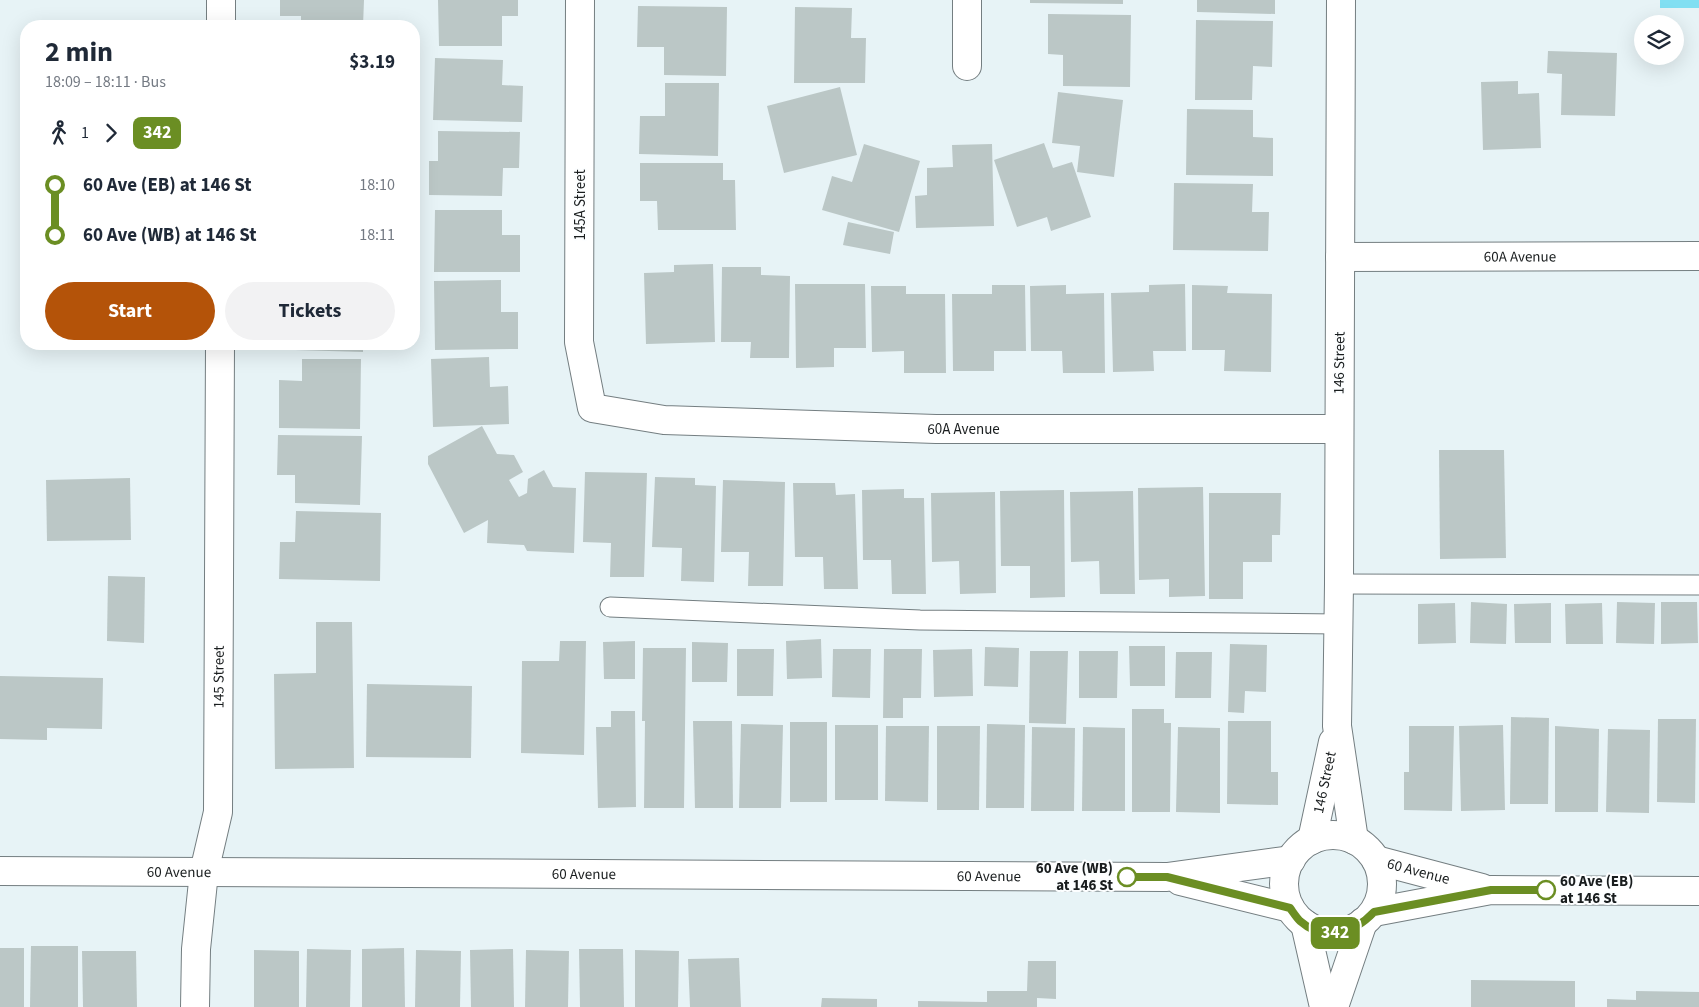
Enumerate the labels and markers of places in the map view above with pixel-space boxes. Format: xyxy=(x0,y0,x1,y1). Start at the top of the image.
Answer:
place label: 60 Ave (WB) at 146 St xyxy=(1036,858,1113,896)
marker: 60 Ave (WB) at 146 St xyxy=(1117,867,1137,887)
place label: 60 Ave (EB) at 146 St xyxy=(1560,871,1633,909)
marker: 60 Ave (EB) at 146 St xyxy=(1536,880,1556,900)

